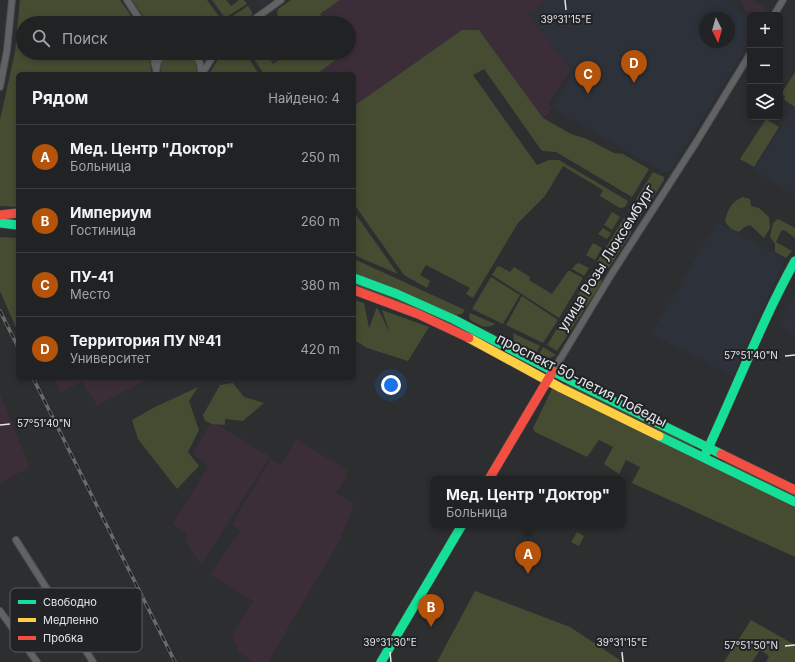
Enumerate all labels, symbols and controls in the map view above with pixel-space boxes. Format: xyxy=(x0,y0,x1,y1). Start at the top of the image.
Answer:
north arrow xyxy=(699,12,735,48)
map controls xyxy=(747,12,783,120)
button: + xyxy=(747,12,783,48)
text: 39°31'15"E xyxy=(541,13,592,25)
search box xyxy=(16,16,356,60)
icon: search xyxy=(30,27,52,49)
text: Поиск xyxy=(62,29,108,48)
button: − xyxy=(747,48,783,84)
pin: D xyxy=(621,50,647,83)
pin: C xyxy=(575,61,601,94)
button: layers xyxy=(747,84,783,120)
text: Рядом xyxy=(32,88,88,108)
text: Найдено: 4 xyxy=(268,90,340,106)
text: Мед. Центр "Доктор" xyxy=(70,139,234,158)
text: A xyxy=(40,149,50,165)
text: 250 m xyxy=(301,149,340,165)
text: Больница xyxy=(70,158,131,174)
street label: улица Розы Люксембург xyxy=(553,181,658,334)
text: Империум xyxy=(70,203,152,222)
text: B xyxy=(41,213,49,229)
text: 260 m xyxy=(301,213,340,229)
text: Гостиница xyxy=(70,222,136,238)
text: ПУ-41 xyxy=(70,267,114,286)
text: C xyxy=(40,277,50,293)
text: 380 m xyxy=(301,277,340,293)
text: Место xyxy=(70,286,110,302)
street label: проспект 50-летия Победы xyxy=(494,329,670,430)
text: Территория ПУ №41 xyxy=(70,331,221,350)
text: D xyxy=(40,341,50,357)
text: 420 m xyxy=(300,341,340,357)
text: 57°51'40"N xyxy=(724,349,778,361)
text: Университет xyxy=(70,350,151,366)
your location xyxy=(381,375,401,395)
text: 57°51'40"N xyxy=(17,417,71,429)
popup xyxy=(431,476,625,528)
text: Мед. Центр "Доктор" xyxy=(446,485,610,504)
text: Больница xyxy=(446,504,507,520)
pin: A xyxy=(515,541,541,574)
legend xyxy=(10,588,142,652)
pin: B xyxy=(418,594,444,627)
text: Свободно xyxy=(43,595,97,609)
text: Медленно xyxy=(43,613,99,627)
text: Пробка xyxy=(43,631,83,645)
text: 39°31'30"E xyxy=(363,636,417,648)
text: 39°31'15"E xyxy=(597,636,648,648)
text: 57°51'50"N xyxy=(724,639,778,651)

